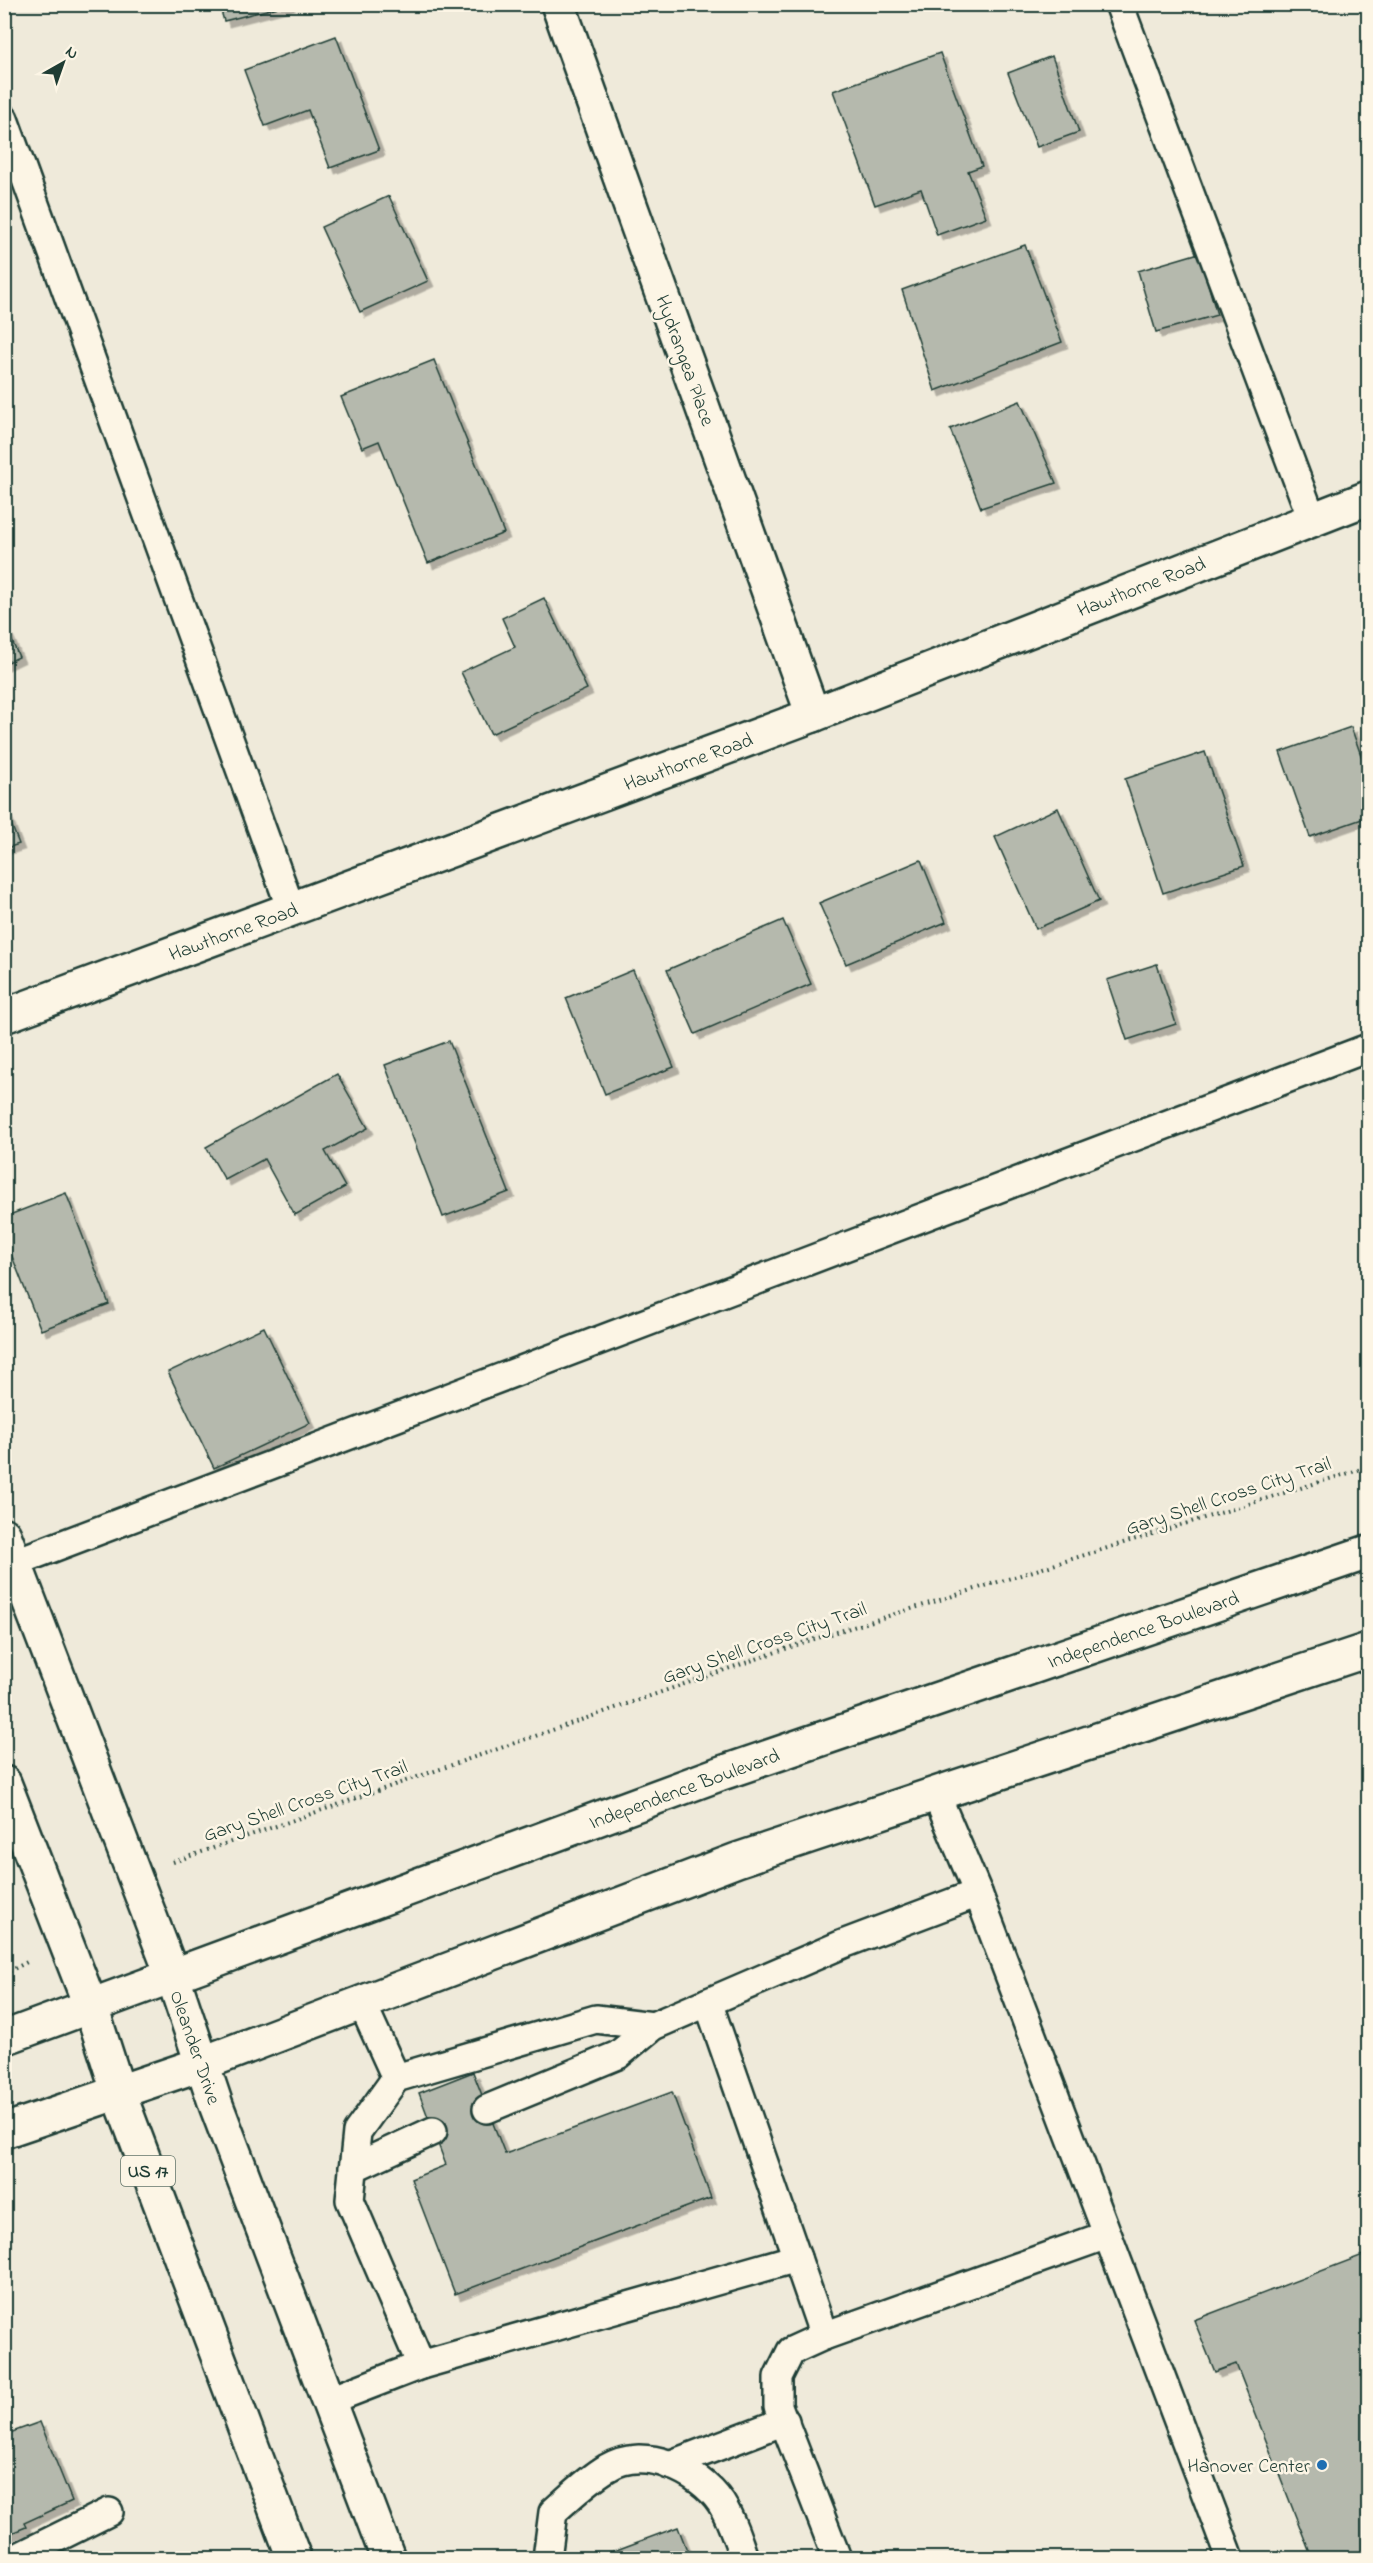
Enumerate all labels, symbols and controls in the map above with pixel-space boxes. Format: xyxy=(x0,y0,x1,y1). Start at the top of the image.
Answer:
north arrow xyxy=(33,33,93,93)
text: N xyxy=(60,40,83,66)
street label: Hydrangea Place xyxy=(646,291,721,431)
street label: Hawthorne Road xyxy=(1073,550,1210,626)
street label: Hawthorne Road xyxy=(620,727,758,800)
street label: Hawthorne Road xyxy=(165,897,303,970)
street label: Gary Shell Cross City Trail xyxy=(1122,1450,1335,1544)
street label: Independence Boulevard xyxy=(1044,1585,1244,1678)
street label: Gary Shell Cross City Trail xyxy=(659,1596,871,1693)
street label: Independence Boulevard xyxy=(586,1742,784,1838)
street label: Gary Shell Cross City Trail xyxy=(200,1754,412,1851)
street label: Oleander Drive xyxy=(161,1987,227,2109)
road number: US 17 xyxy=(121,2156,175,2186)
place label: Hanover Center xyxy=(1187,2453,1311,2482)
marker: Hanover Center xyxy=(1315,2458,1329,2472)

